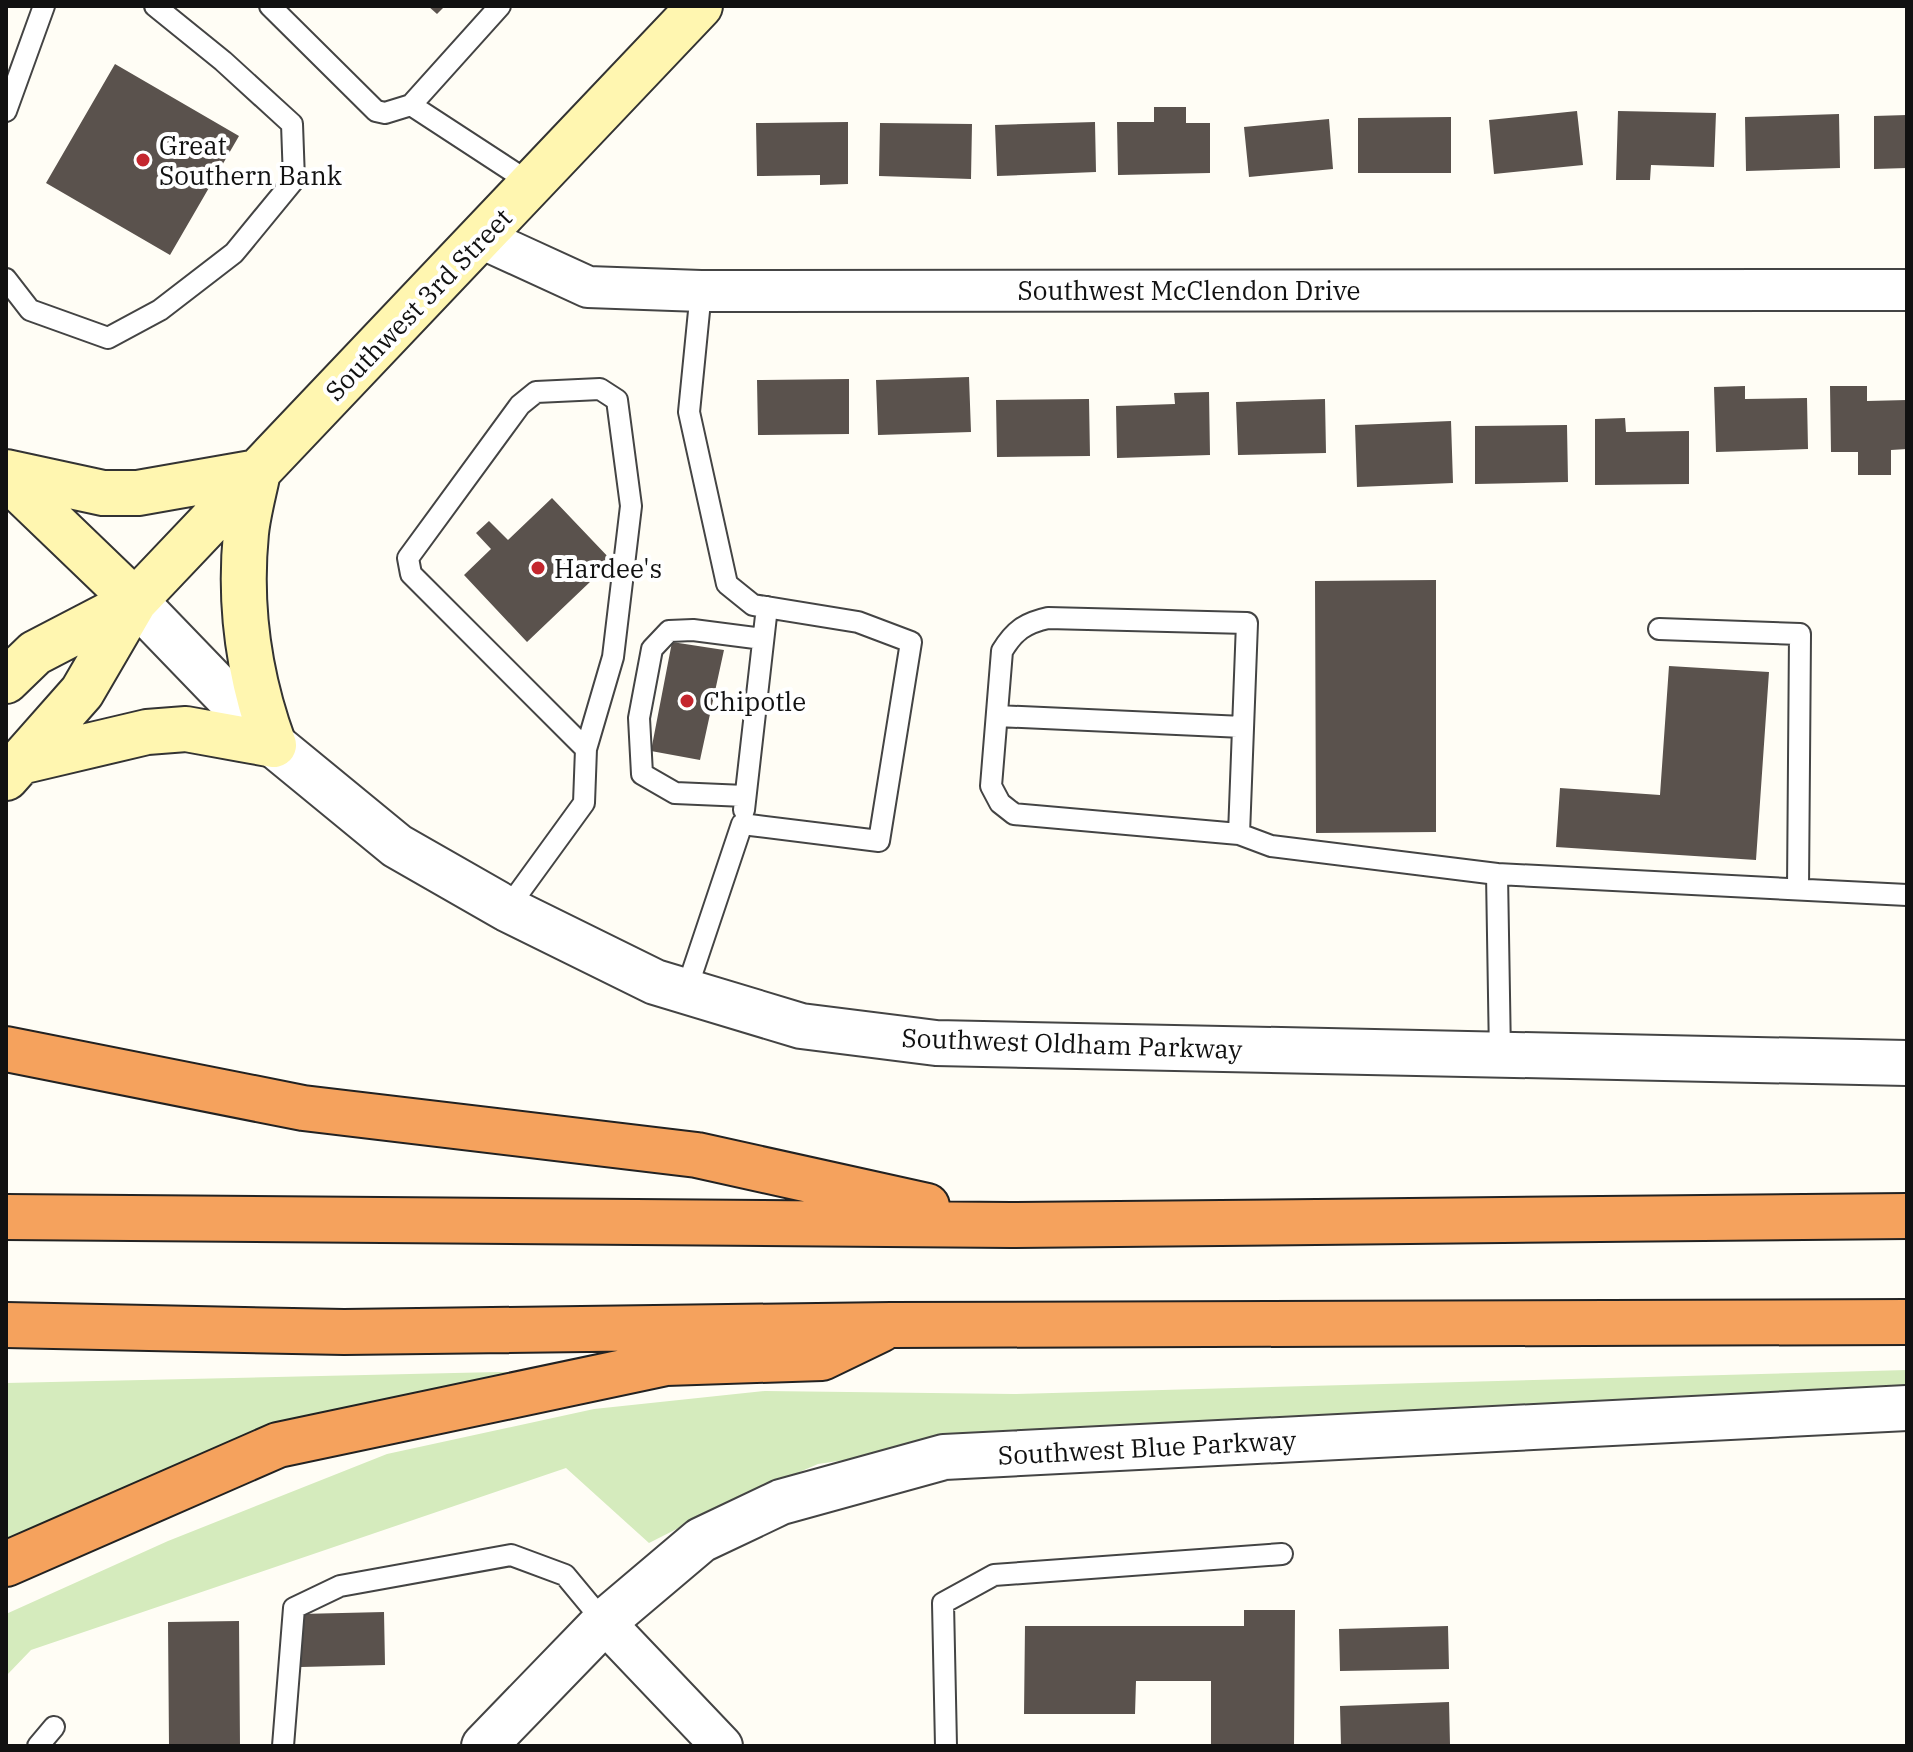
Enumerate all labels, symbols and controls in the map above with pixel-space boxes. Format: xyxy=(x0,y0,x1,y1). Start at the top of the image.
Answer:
place label: Great Southern Bank xyxy=(159,128,342,192)
marker: Great Southern Bank xyxy=(134,151,152,169)
street label: Southwest 3rd Street xyxy=(317,201,519,407)
street label: Southwest McClendon Drive xyxy=(1018,273,1360,307)
place label: Hardee's xyxy=(554,551,662,585)
marker: Hardee's xyxy=(529,559,547,577)
place label: Chipotle xyxy=(703,684,806,718)
marker: Chipotle xyxy=(678,692,696,710)
street label: Southwest Oldham Parkway xyxy=(901,1020,1243,1066)
street label: Southwest Blue Parkway xyxy=(997,1422,1297,1472)

